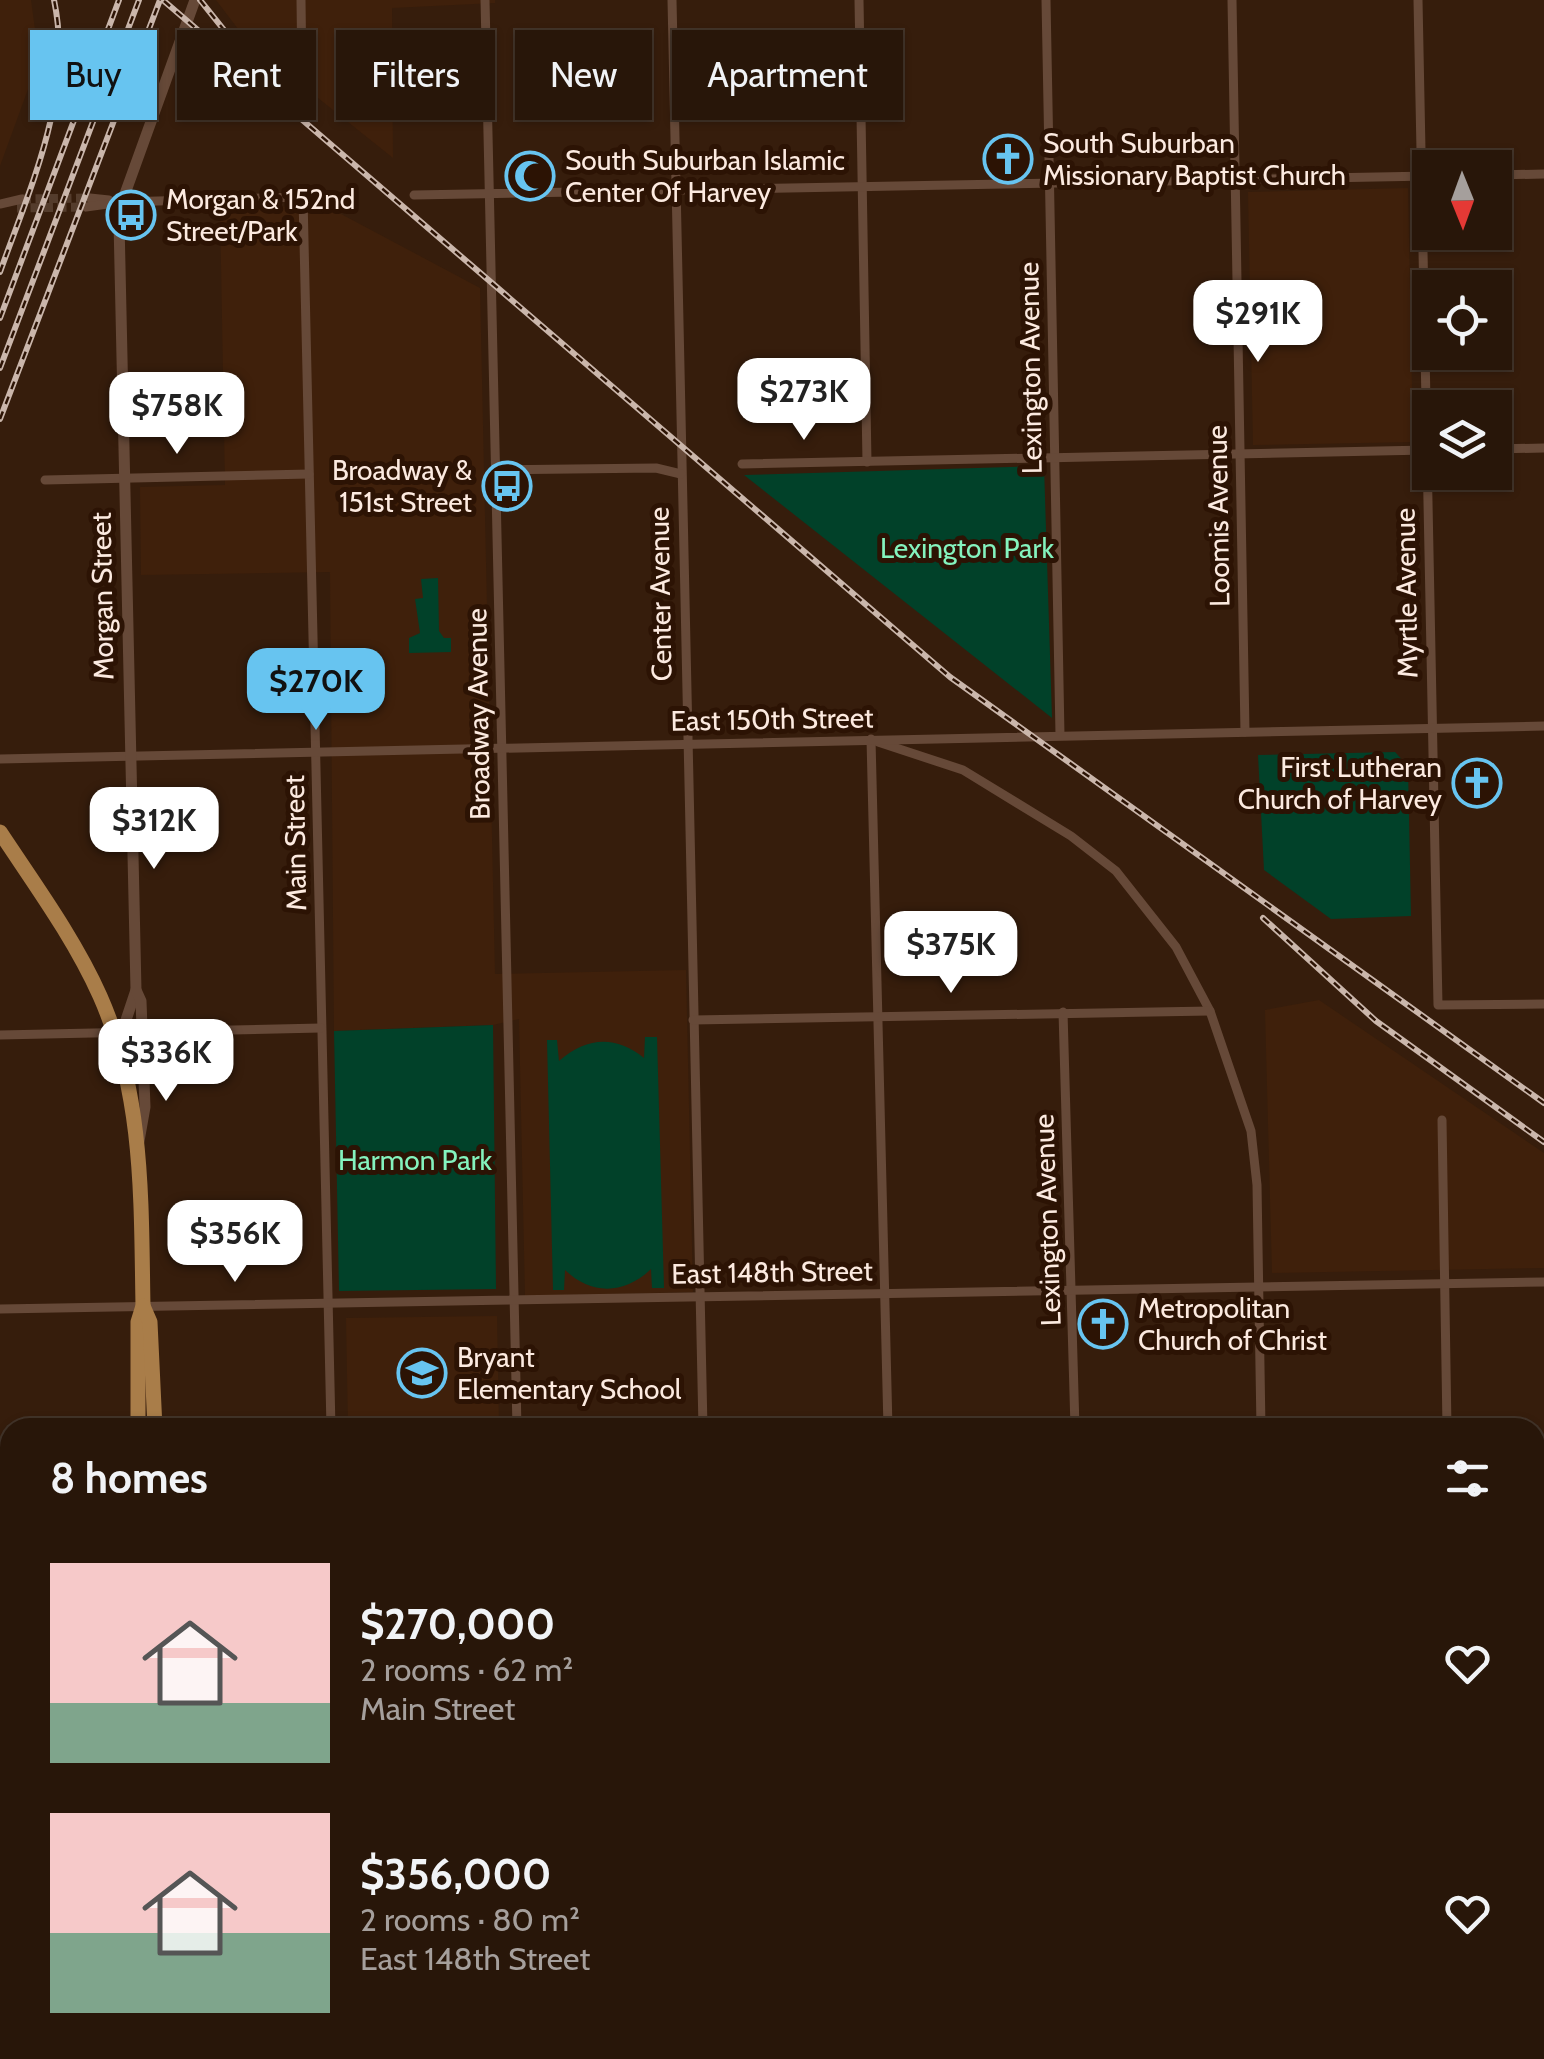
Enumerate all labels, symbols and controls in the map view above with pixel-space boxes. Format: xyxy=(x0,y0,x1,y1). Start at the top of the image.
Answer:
chip: Buy xyxy=(30,30,157,120)
chip: Rent xyxy=(177,30,316,120)
chip: Filters xyxy=(336,30,495,120)
chip: New xyxy=(515,30,652,120)
chip: Apartment xyxy=(672,30,903,120)
place label: South Suburban Missionary Baptist Church xyxy=(1043,126,1346,192)
church icon: South Suburban Missionary Baptist Church xyxy=(982,133,1034,185)
place label: South Suburban Islamic Center Of Harvey xyxy=(565,143,845,209)
mosque icon: South Suburban Islamic Center Of Harvey xyxy=(504,150,556,202)
north arrow xyxy=(1412,150,1512,250)
map controls xyxy=(1412,150,1512,490)
place label: Morgan & 152nd Street/Park xyxy=(166,182,355,248)
bus stop icon: Morgan & 152nd Street/Park xyxy=(105,189,157,241)
street label: Lexington Avenue xyxy=(1011,262,1049,474)
button: locate xyxy=(1412,270,1512,370)
pin: $291K xyxy=(1188,280,1328,365)
text: $291K xyxy=(1215,293,1301,332)
pin: $273K xyxy=(734,358,874,443)
text: $273K xyxy=(759,371,849,410)
pin: $758K xyxy=(107,372,247,457)
text: $758K xyxy=(131,385,223,424)
button: layers xyxy=(1412,390,1512,490)
street label: Loomis Avenue xyxy=(1199,425,1237,607)
place label: Broadway & 151st Street xyxy=(332,453,472,519)
bus stop icon: Broadway & 151st Street xyxy=(481,460,533,512)
street label: Center Avenue xyxy=(641,507,679,681)
street label: Myrtle Avenue xyxy=(1388,508,1424,678)
street label: Morgan Street xyxy=(84,512,120,680)
park label: Lexington Park xyxy=(880,531,1054,565)
street label: Broadway Avenue xyxy=(459,608,497,820)
pin: $270K xyxy=(246,648,386,733)
text: $270K xyxy=(269,661,363,700)
street label: East 150th Street xyxy=(670,700,874,738)
place label: First Lutheran Church of Harvey xyxy=(1238,750,1442,816)
church icon: First Lutheran Church of Harvey xyxy=(1451,757,1503,809)
street label: Main Street xyxy=(277,775,313,911)
pin: $312K xyxy=(84,787,224,872)
text: $312K xyxy=(112,800,196,839)
pin: $375K xyxy=(881,911,1021,996)
text: $375K xyxy=(906,924,996,963)
pin: $336K xyxy=(96,1019,236,1104)
text: $336K xyxy=(120,1032,212,1071)
street label: Lexington Avenue xyxy=(1026,1113,1068,1327)
park label: Harmon Park xyxy=(338,1143,493,1177)
pin: $356K xyxy=(165,1200,305,1285)
text: $356K xyxy=(189,1213,281,1252)
street label: East 148th Street xyxy=(671,1253,873,1291)
place label: Metropolitan Church of Christ xyxy=(1138,1291,1327,1357)
church icon: Metropolitan Church of Christ xyxy=(1077,1298,1129,1350)
place label: Bryant Elementary School xyxy=(457,1340,682,1406)
school or university icon: Bryant Elementary School xyxy=(396,1347,448,1399)
icon: filters xyxy=(1440,1451,1495,1506)
text: 8 homes xyxy=(50,1452,208,1504)
text: $270,000 xyxy=(360,1598,555,1650)
icon: home xyxy=(130,1603,250,1723)
icon: heart xyxy=(1440,1636,1495,1691)
text: 2 rooms · 62 m² xyxy=(360,1650,573,1689)
text: Main Street xyxy=(360,1689,515,1728)
text: $356,000 xyxy=(360,1848,551,1900)
icon: home xyxy=(130,1853,250,1973)
icon: heart xyxy=(1440,1886,1495,1941)
text: 2 rooms · 80 m² xyxy=(360,1900,580,1939)
text: East 148th Street xyxy=(360,1939,590,1978)

